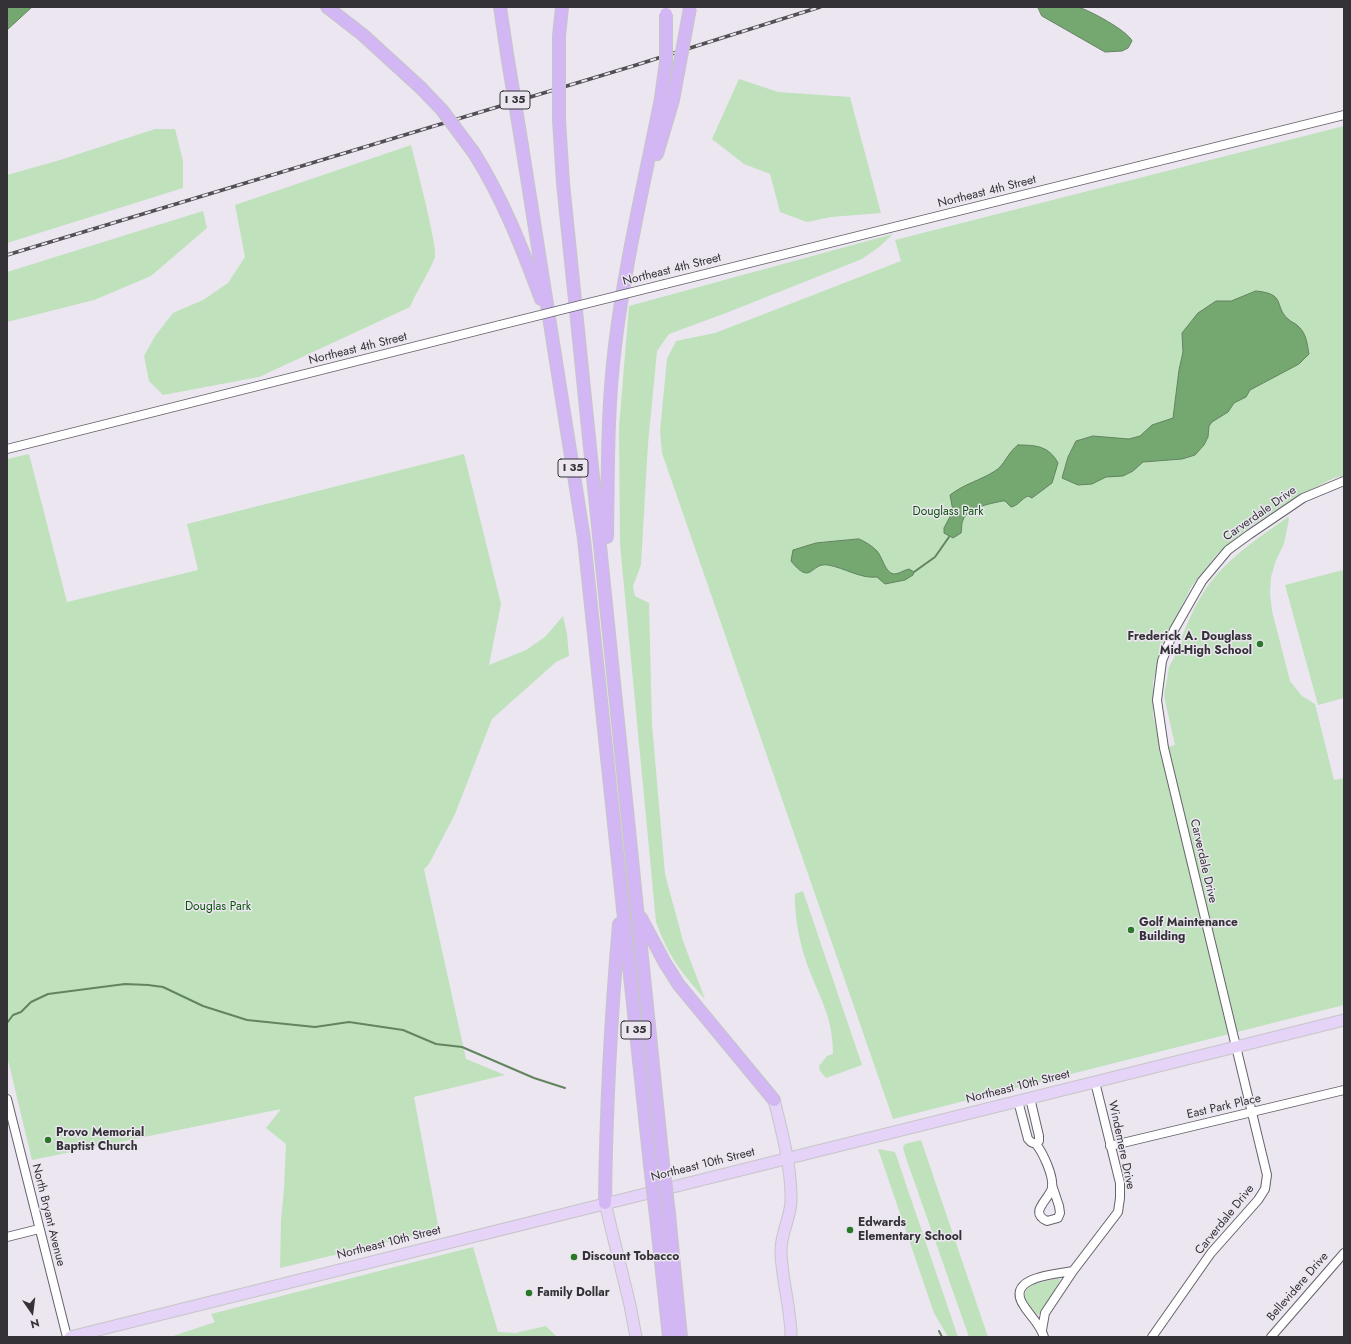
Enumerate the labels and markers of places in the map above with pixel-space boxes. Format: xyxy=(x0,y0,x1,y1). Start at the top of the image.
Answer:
place label: Frederick A. Douglass Mid-High School xyxy=(1128,630,1252,658)
marker: Frederick A. Douglass Mid-High School xyxy=(1255,639,1265,649)
place label: Golf Maintenance Building xyxy=(1139,916,1238,944)
marker: Golf Maintenance Building xyxy=(1126,925,1136,935)
place label: Provo Memorial Baptist Church xyxy=(56,1126,144,1154)
marker: Provo Memorial Baptist Church xyxy=(43,1135,53,1145)
place label: Edwards Elementary School xyxy=(858,1216,962,1244)
marker: Edwards Elementary School xyxy=(845,1225,855,1235)
place label: Discount Tobacco xyxy=(582,1250,679,1264)
marker: Discount Tobacco xyxy=(569,1252,579,1262)
place label: Family Dollar xyxy=(537,1286,610,1300)
marker: Family Dollar xyxy=(524,1288,534,1298)

